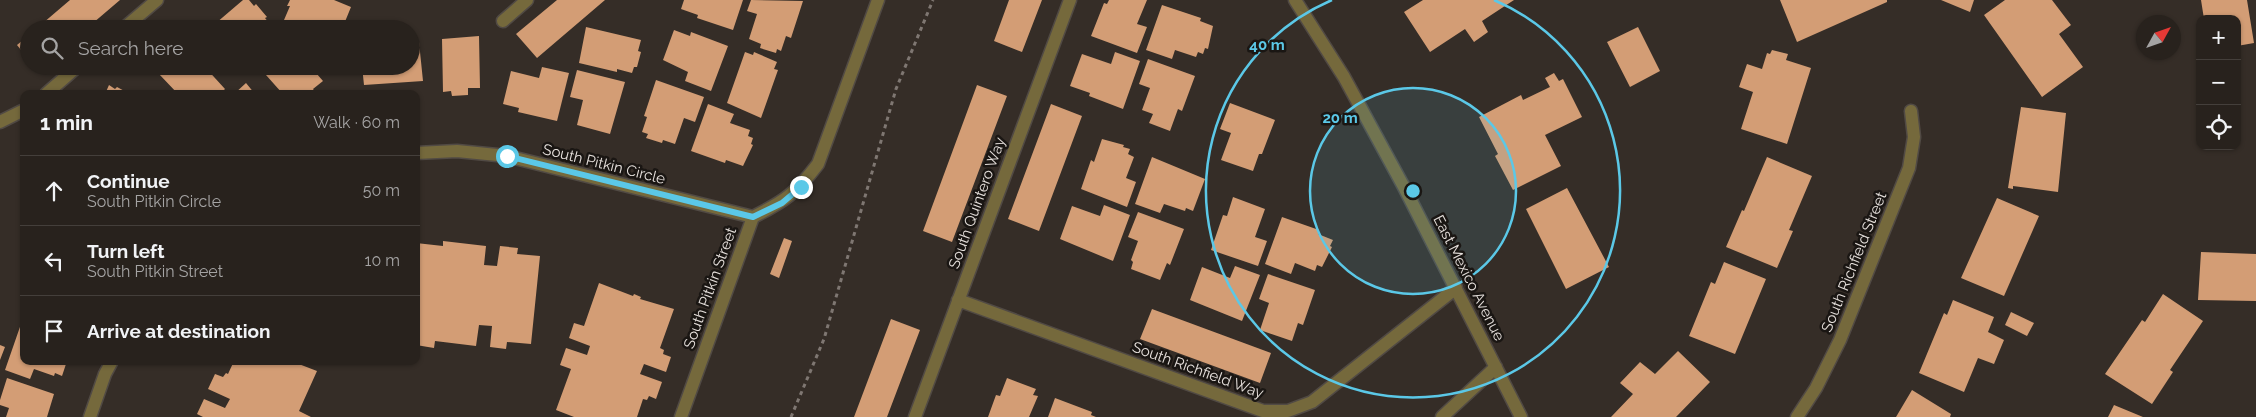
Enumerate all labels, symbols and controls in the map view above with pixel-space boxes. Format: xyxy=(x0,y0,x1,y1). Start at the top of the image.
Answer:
north arrow xyxy=(2136,15,2181,60)
map controls xyxy=(2196,15,2241,150)
button: + xyxy=(2196,15,2241,60)
search box xyxy=(20,20,420,75)
icon: search xyxy=(38,34,66,62)
text: 40 m xyxy=(1249,36,1285,54)
text: Search here xyxy=(78,37,184,59)
button: − xyxy=(2196,60,2241,105)
button: locate xyxy=(2196,105,2241,150)
text: 20 m xyxy=(1322,109,1358,127)
text: 1 min xyxy=(40,110,93,135)
text: Walk · 60 m xyxy=(313,113,400,132)
street label: South Quintero Way xyxy=(945,135,1009,271)
street label: South Pitkin Circle xyxy=(541,140,667,188)
route start xyxy=(496,145,519,168)
text: Continue xyxy=(87,170,170,192)
route end xyxy=(790,176,813,199)
icon: ahead xyxy=(40,177,68,205)
text: 50 m xyxy=(363,181,400,200)
centre of rings xyxy=(1404,182,1422,200)
street label: South Richfield Street xyxy=(1818,189,1890,335)
text: South Pitkin Circle xyxy=(87,192,221,211)
street label: East Mexico Avenue xyxy=(1429,212,1509,344)
street label: South Pitkin Street xyxy=(680,225,740,351)
text: Turn left xyxy=(87,240,164,262)
icon: left xyxy=(40,247,68,275)
text: 10 m xyxy=(365,251,400,270)
text: South Pitkin Street xyxy=(87,262,223,281)
icon: arrive xyxy=(40,317,68,345)
text: Arrive at destination xyxy=(87,320,271,342)
street label: South Richfield Way xyxy=(1130,338,1266,402)

